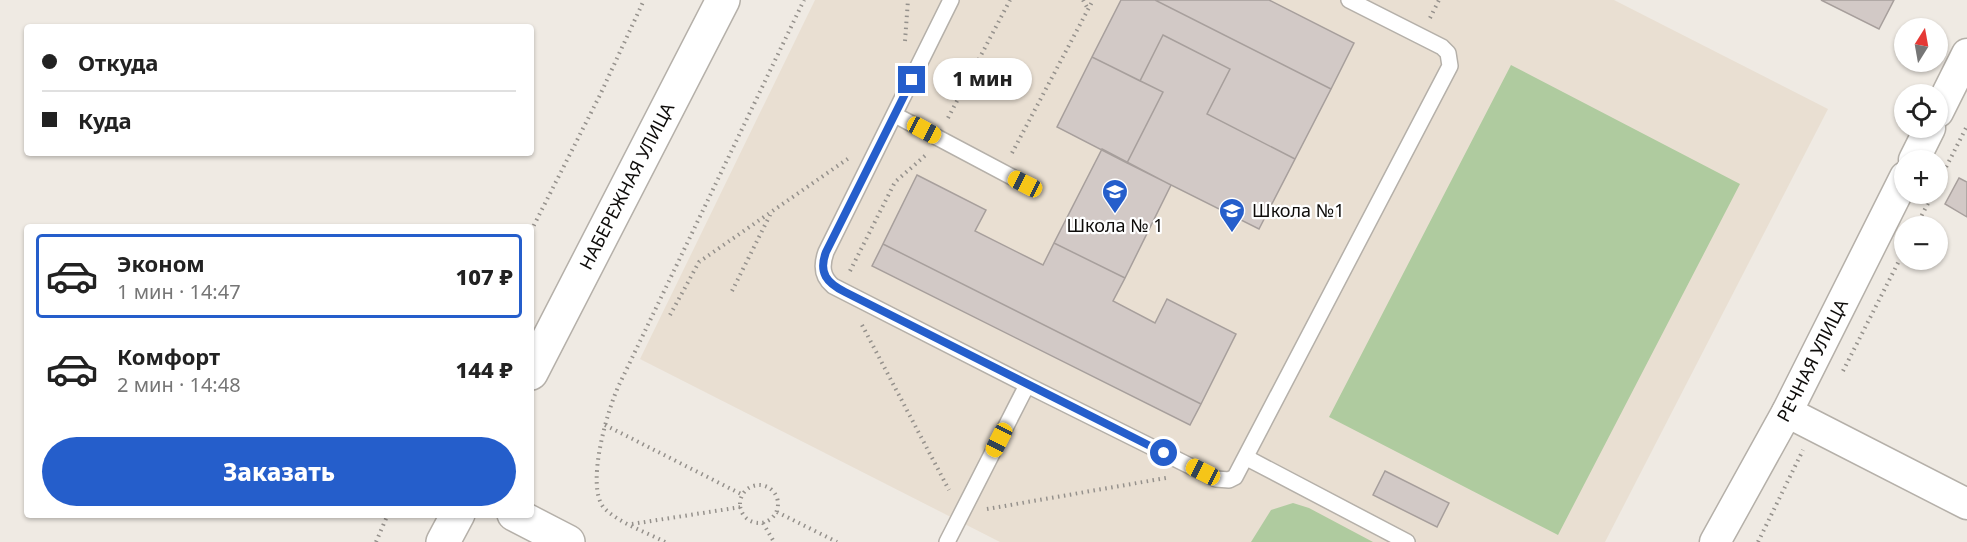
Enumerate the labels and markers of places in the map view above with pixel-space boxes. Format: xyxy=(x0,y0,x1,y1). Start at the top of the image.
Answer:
school or university icon: Школа № 1 xyxy=(1100,177,1130,215)
school or university icon: Школа №1 xyxy=(1217,196,1247,234)
place label: Школа №1 xyxy=(1252,198,1344,222)
place label: Школа № 1 xyxy=(1066,213,1164,237)

